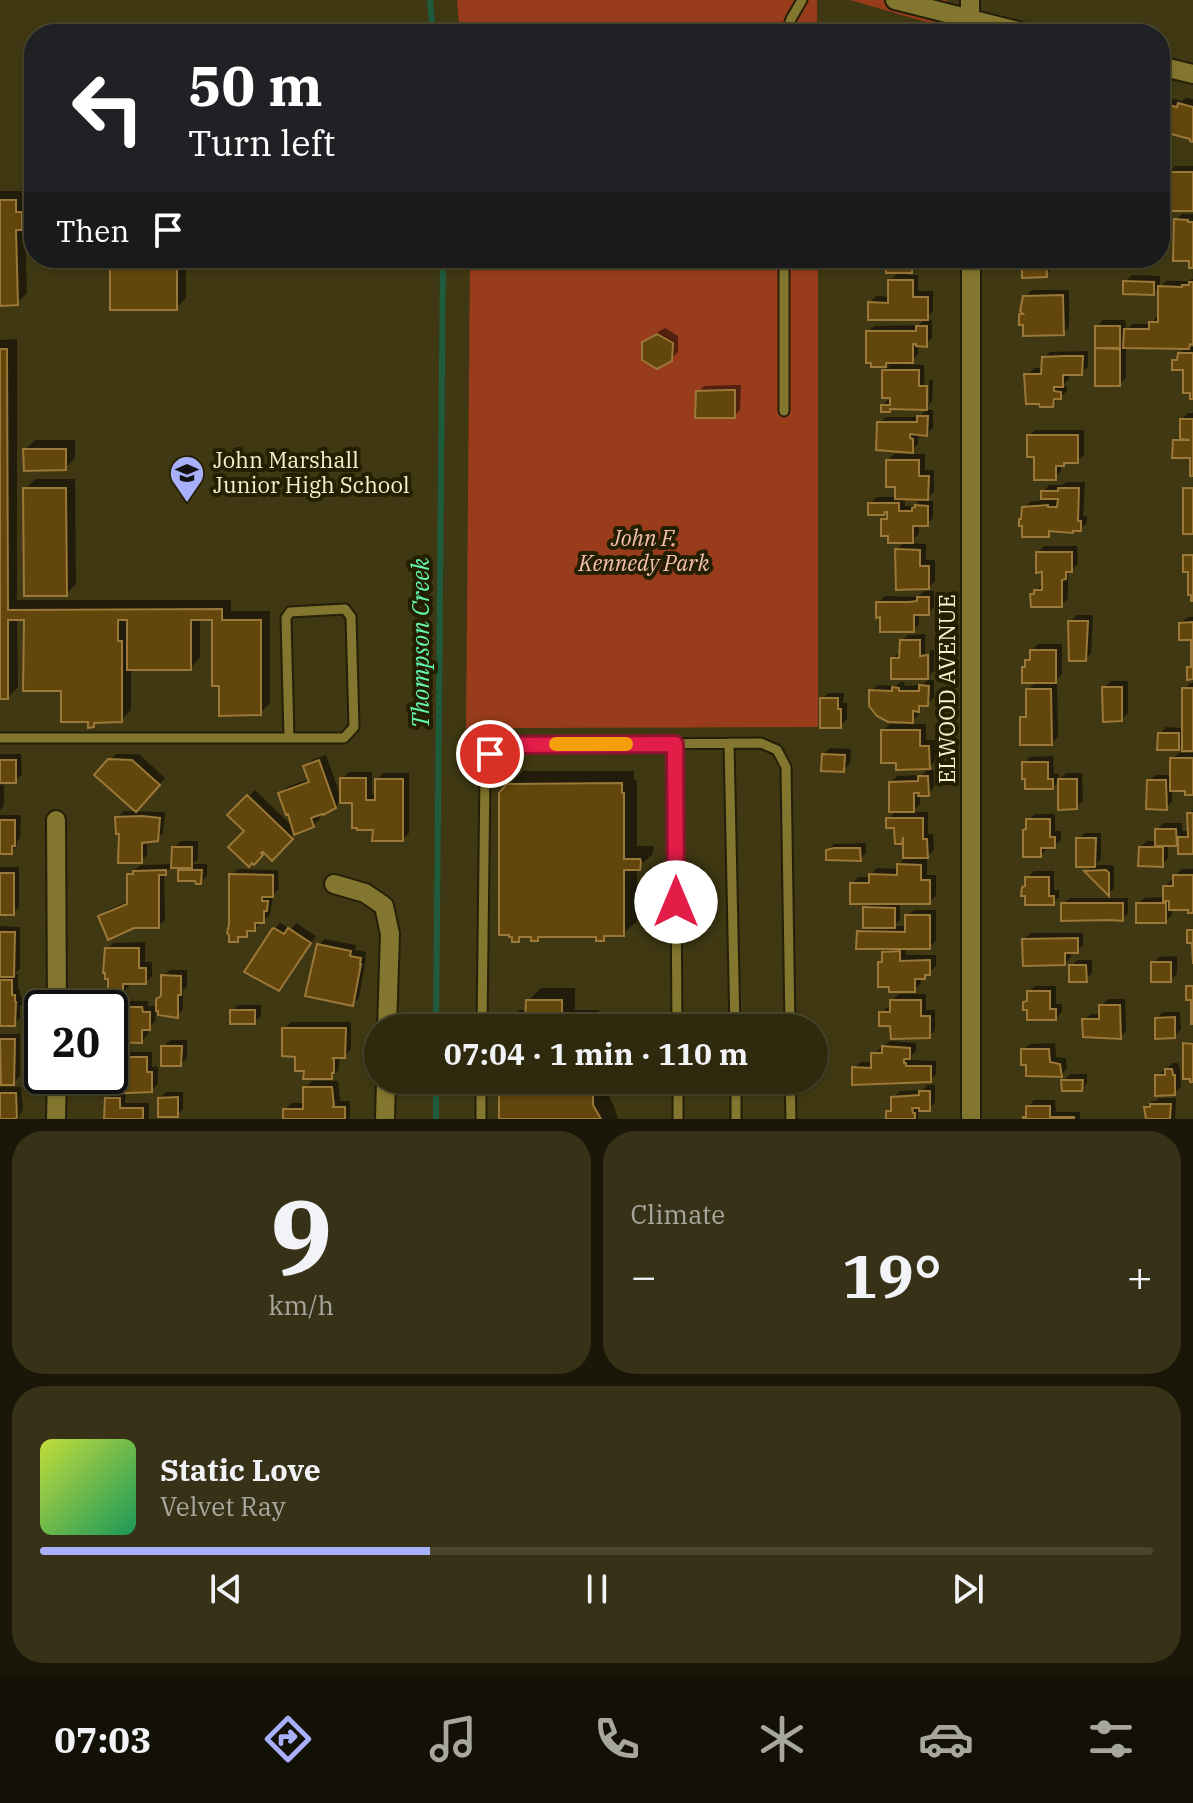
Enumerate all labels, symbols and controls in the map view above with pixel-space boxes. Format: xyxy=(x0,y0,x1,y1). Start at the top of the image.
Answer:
text: 50 m xyxy=(188,49,323,121)
icon: left xyxy=(56,56,160,160)
text: Turn left xyxy=(188,119,335,166)
icon: arrive xyxy=(146,208,190,252)
text: Then xyxy=(56,211,130,250)
place label: John Marshall Junior High School xyxy=(213,445,410,499)
school or university icon: John Marshall Junior High School xyxy=(168,454,206,504)
park label: John F. Kennedy Park xyxy=(578,523,710,577)
water label: Thompson Creek xyxy=(404,557,436,728)
street label: ELWOOD AVENUE xyxy=(932,594,961,784)
pin xyxy=(456,720,524,788)
icon: arrive xyxy=(468,732,512,776)
position arrow xyxy=(634,860,718,944)
speed limit sign: 20 xyxy=(24,990,128,1094)
text: 07:04 · 1 min · 110 m xyxy=(444,1034,748,1073)
text: 9 xyxy=(270,1168,332,1304)
text: Climate xyxy=(631,1197,725,1231)
text: 19° xyxy=(842,1236,942,1315)
text: − xyxy=(631,1247,657,1304)
text: + xyxy=(1127,1247,1153,1304)
text: km/h xyxy=(268,1288,334,1322)
text: Static Love xyxy=(160,1450,321,1489)
text: Velvet Ray xyxy=(160,1489,286,1523)
icon: previous xyxy=(204,1567,248,1611)
icon: pause xyxy=(575,1567,619,1611)
icon: next xyxy=(946,1567,990,1611)
icon: directions xyxy=(260,1711,316,1767)
icon: music xyxy=(425,1711,481,1767)
icon: phone xyxy=(589,1711,645,1767)
icon: climate xyxy=(754,1711,810,1767)
icon: car xyxy=(918,1711,974,1767)
icon: filters xyxy=(1083,1711,1139,1767)
text: 07:03 xyxy=(54,1716,152,1763)

